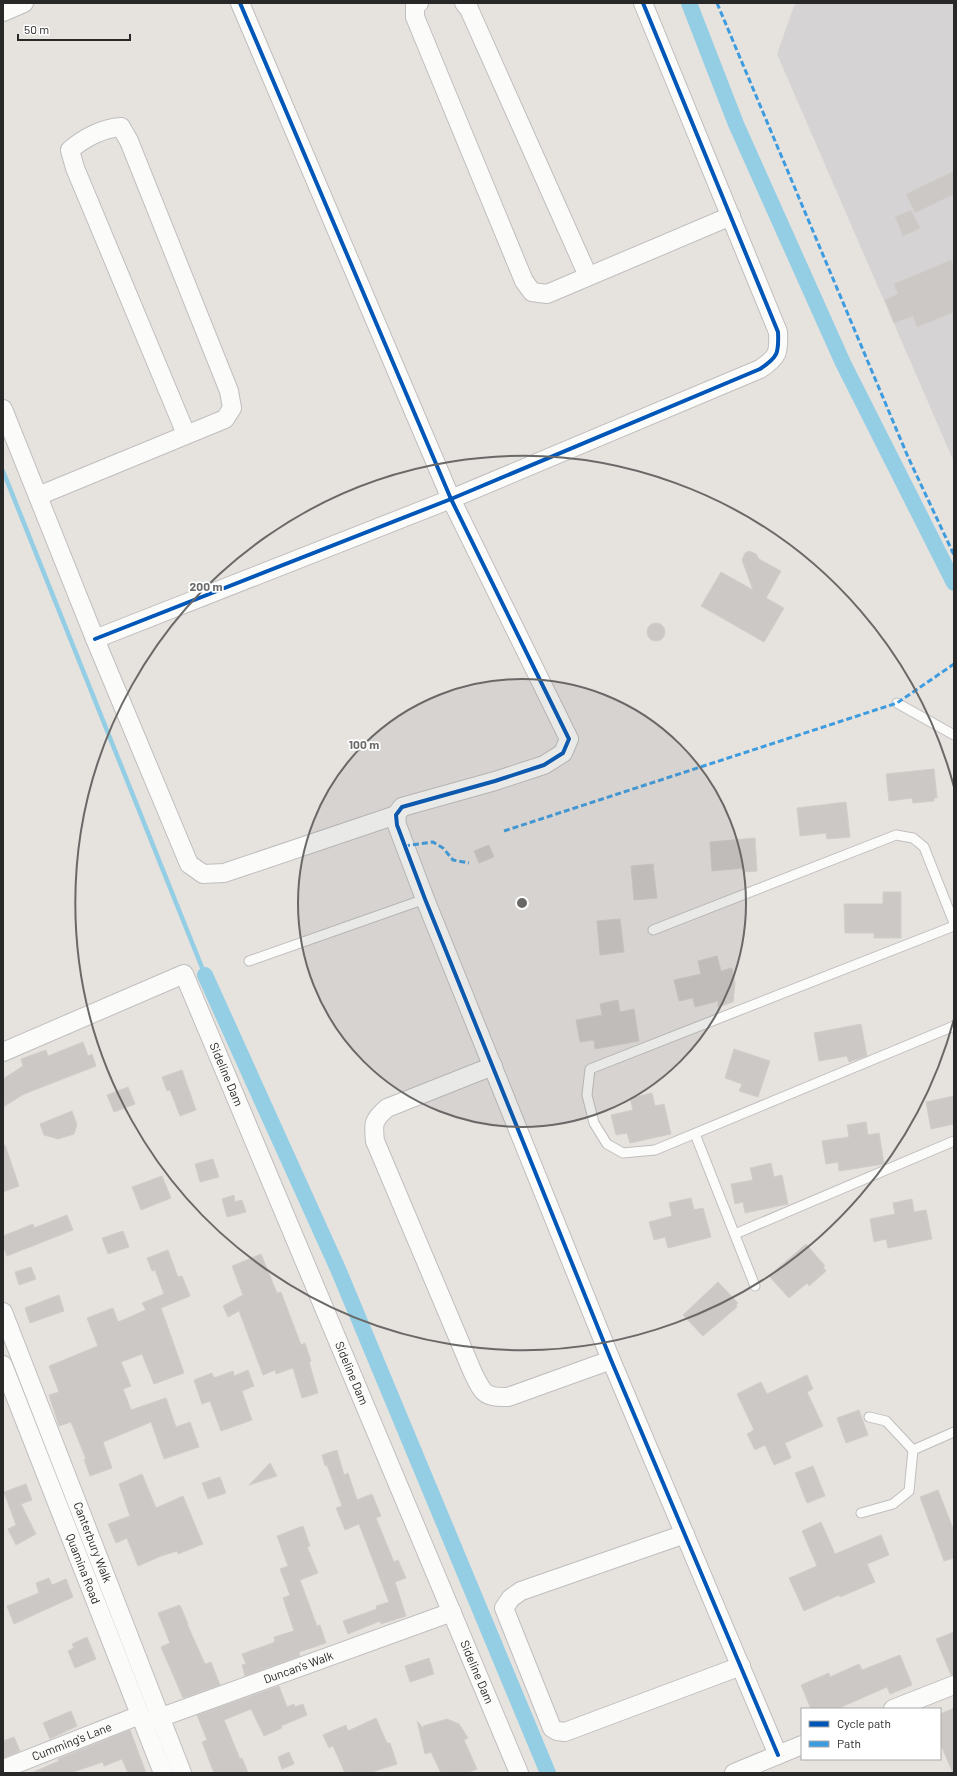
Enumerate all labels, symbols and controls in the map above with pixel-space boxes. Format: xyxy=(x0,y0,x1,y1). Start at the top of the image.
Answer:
scale bar xyxy=(18,16,130,42)
text: 50 m xyxy=(24,22,49,36)
text: 200 m xyxy=(190,579,222,593)
text: 100 m xyxy=(349,737,379,751)
centre of rings xyxy=(515,896,529,910)
street label: Sideline Dam xyxy=(208,1040,247,1108)
street label: Sideline Dam xyxy=(333,1339,372,1407)
street label: Canterbury Walk xyxy=(71,1500,115,1584)
street label: Quamina Road xyxy=(64,1531,104,1606)
street label: Sideline Dam xyxy=(458,1638,497,1706)
street label: Duncan's Walk xyxy=(261,1648,335,1686)
legend xyxy=(801,1708,941,1760)
text: Cycle path xyxy=(837,1716,891,1730)
street label: Cumming's Lane xyxy=(30,1719,113,1763)
text: Path xyxy=(837,1736,861,1750)

